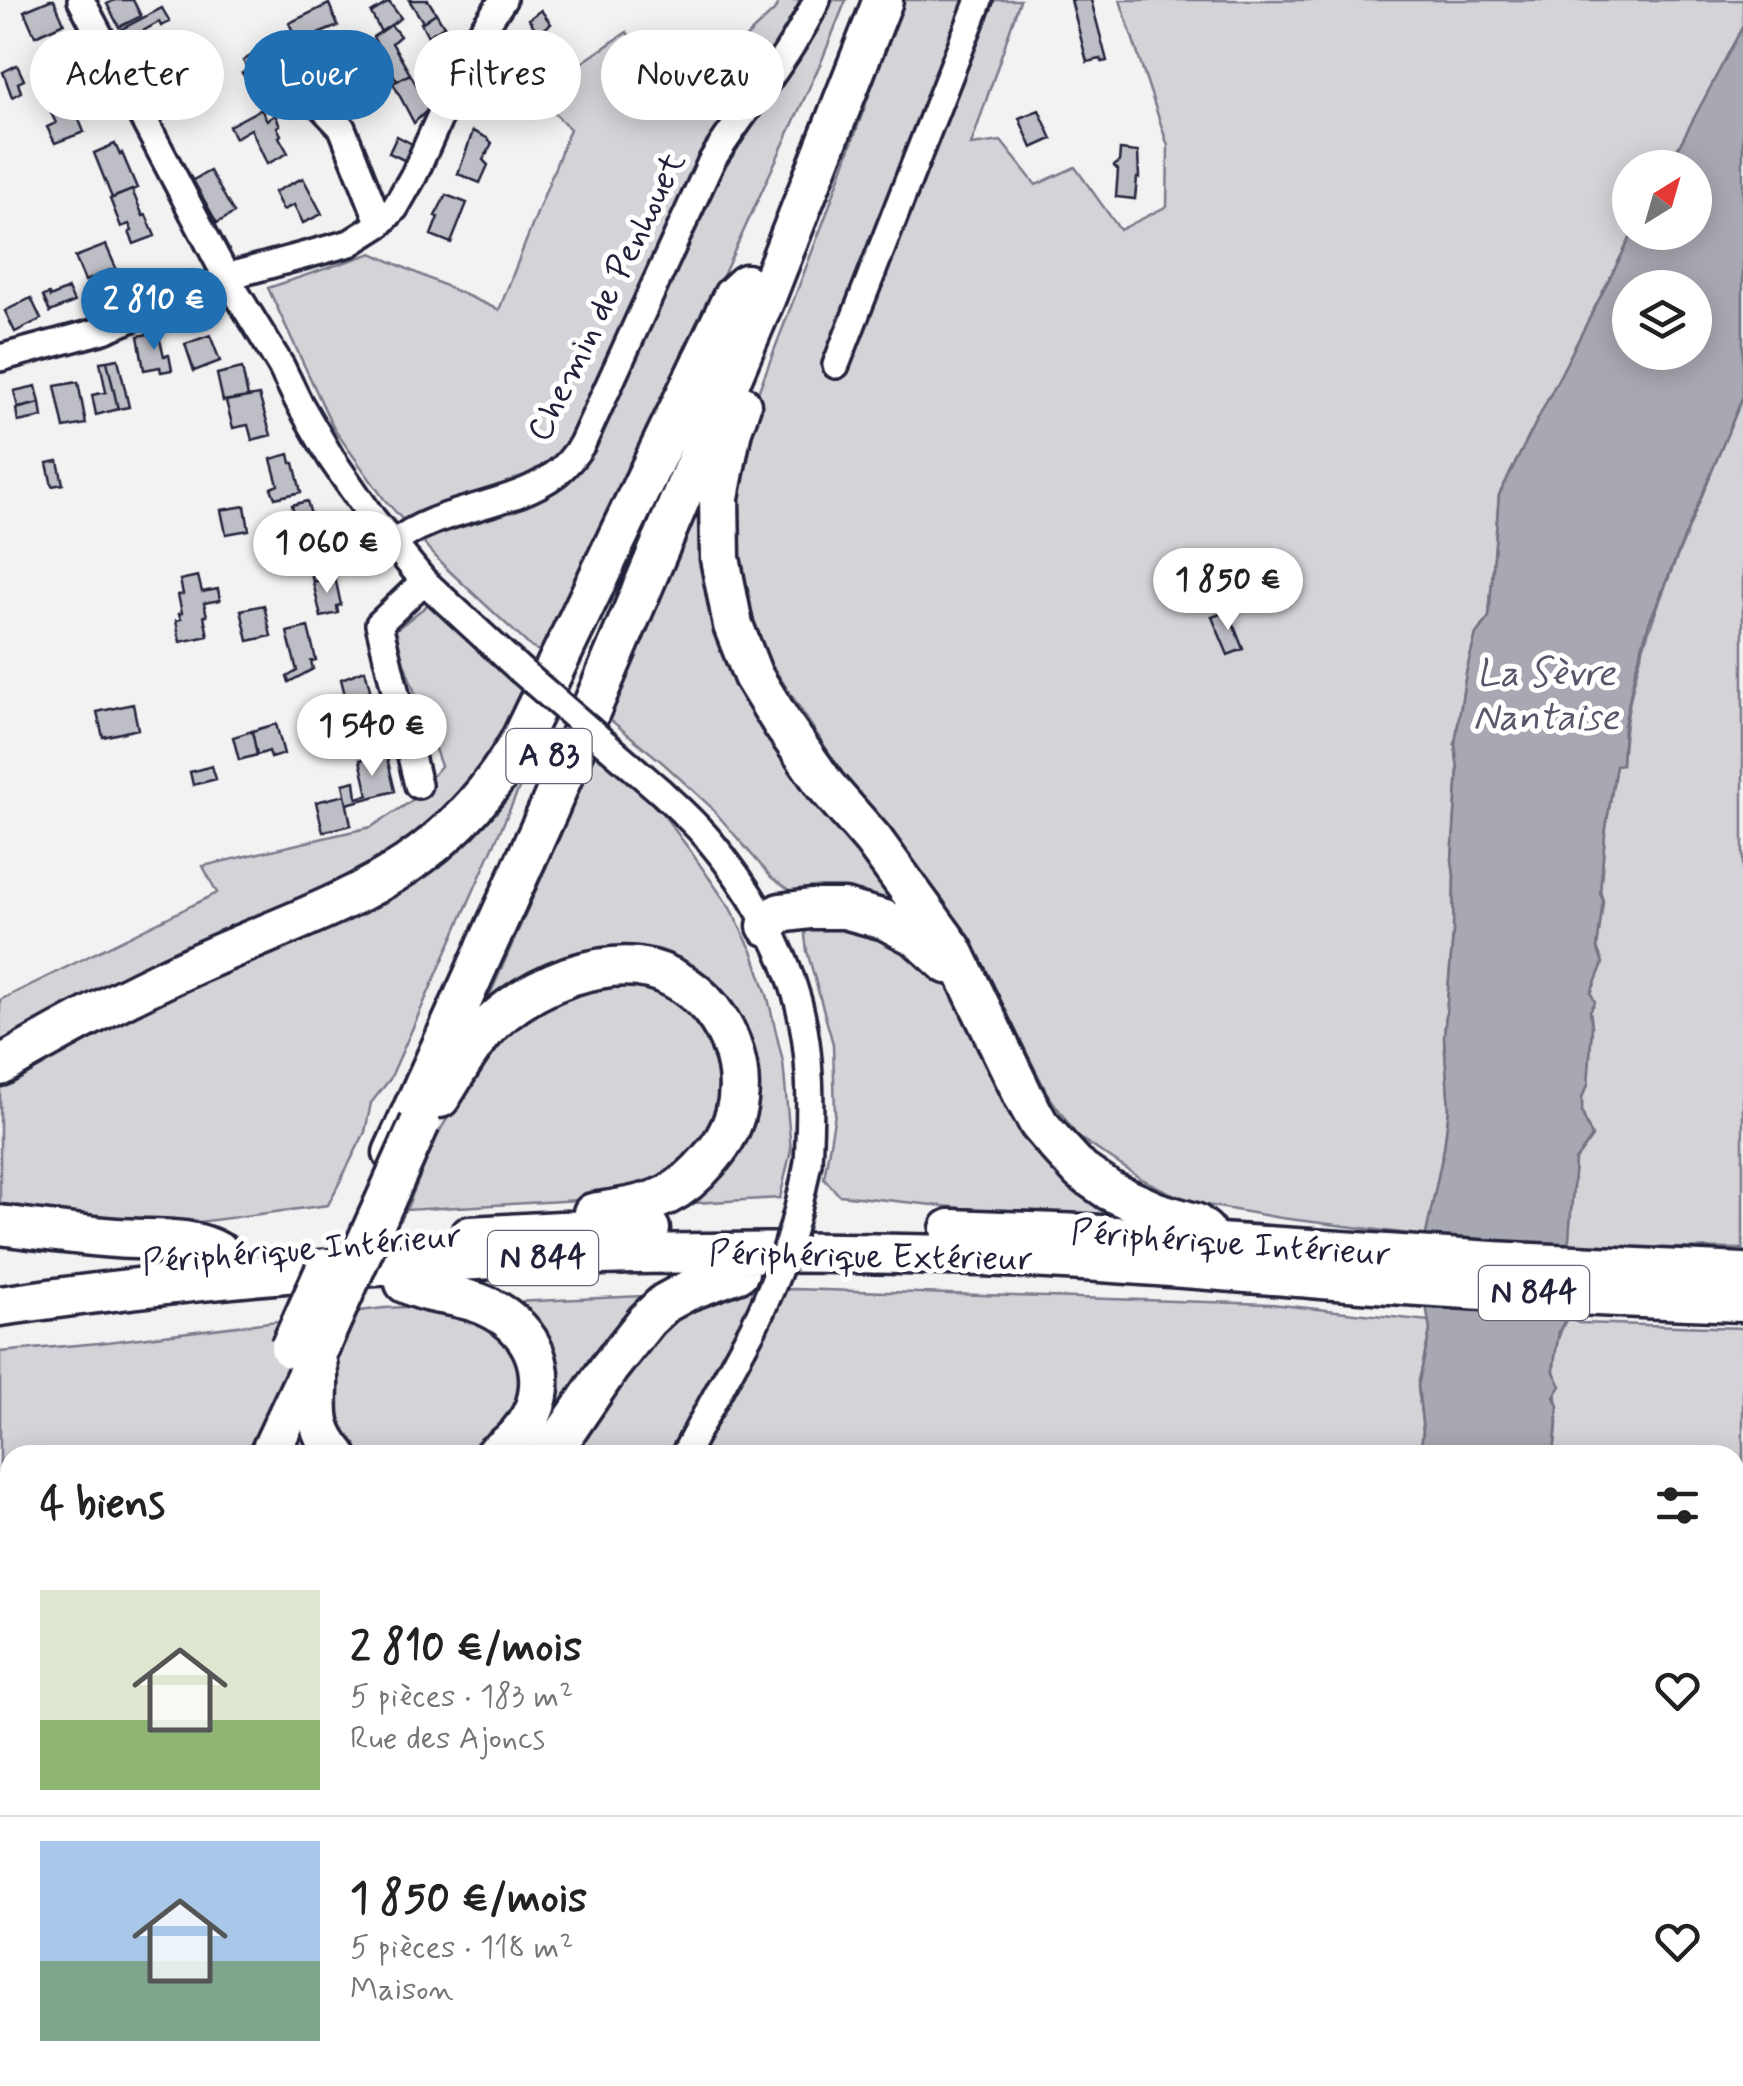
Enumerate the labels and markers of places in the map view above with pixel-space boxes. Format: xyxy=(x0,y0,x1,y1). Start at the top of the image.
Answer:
pin: 2 810 € xyxy=(62,268,246,353)
pin: 1 060 € xyxy=(235,511,419,596)
pin: 1 850 € xyxy=(1136,548,1320,633)
pin: 1 540 € xyxy=(280,694,464,779)

